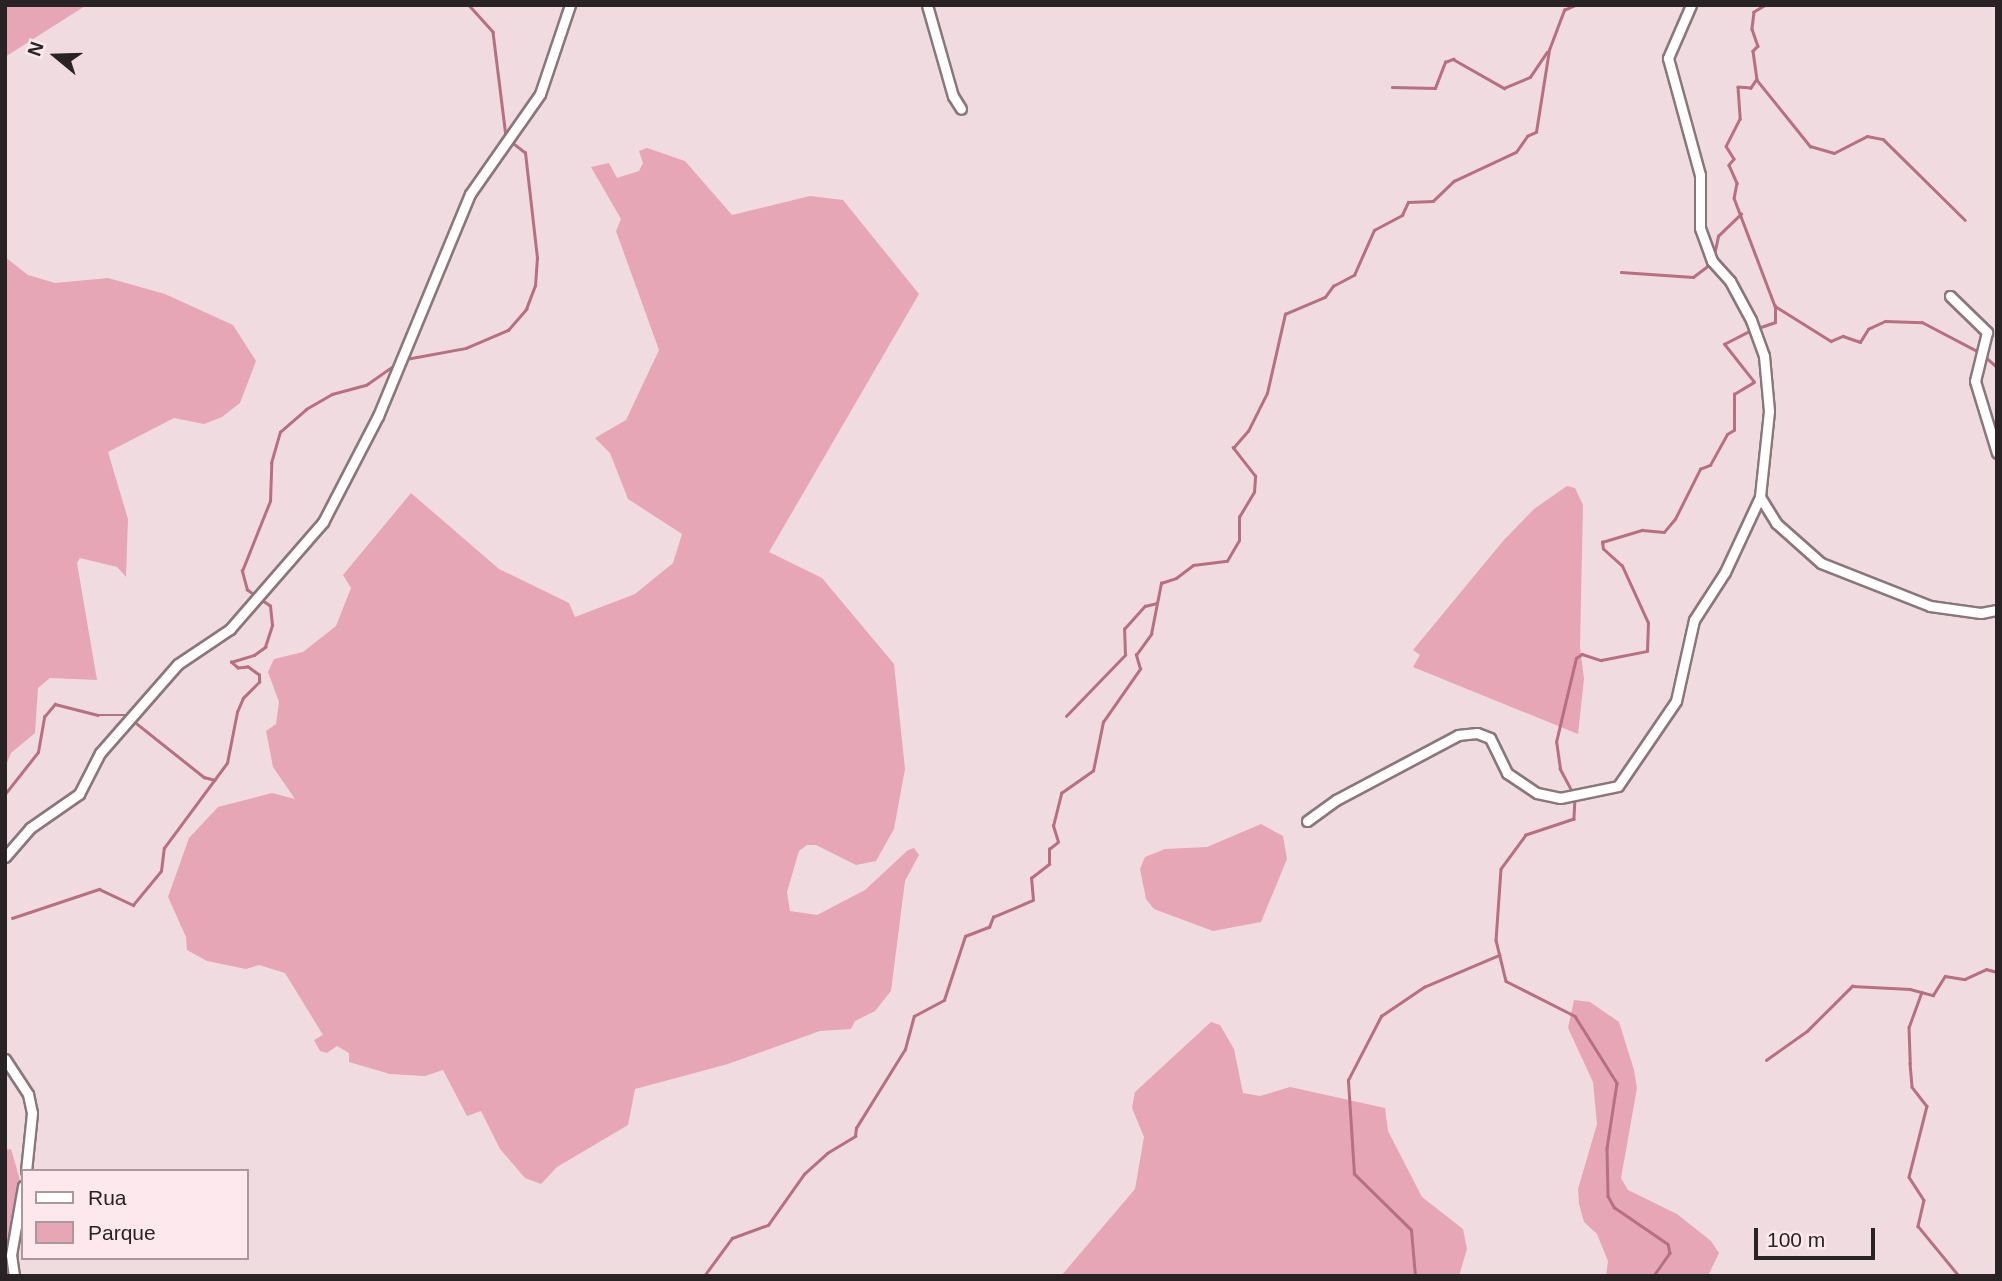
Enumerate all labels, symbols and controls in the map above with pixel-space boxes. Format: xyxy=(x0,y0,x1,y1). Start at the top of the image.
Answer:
north arrow xyxy=(21,21,91,91)
text: N xyxy=(24,39,48,59)
legend xyxy=(21,1169,248,1260)
text: Rua xyxy=(88,1186,127,1209)
scale bar xyxy=(1757,1214,1878,1258)
text: Parque xyxy=(88,1221,156,1244)
text: 100 m xyxy=(1767,1228,1825,1251)

